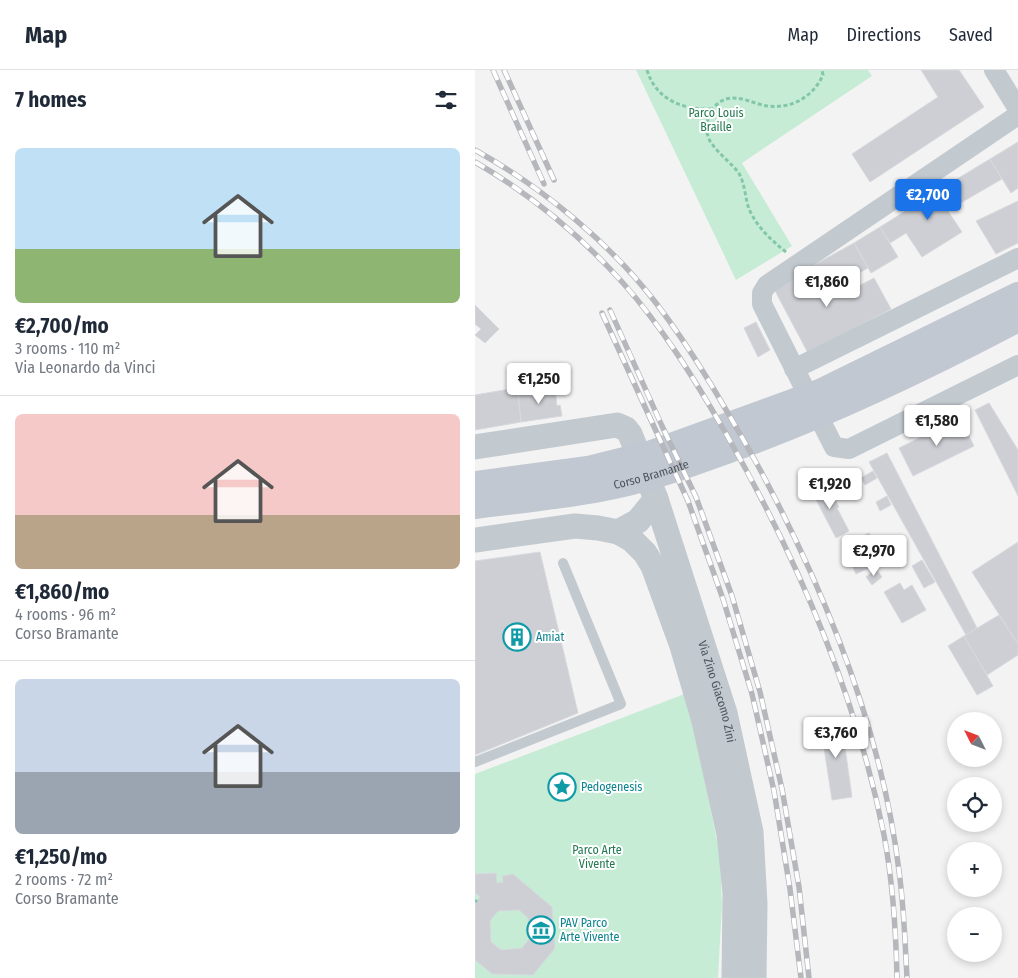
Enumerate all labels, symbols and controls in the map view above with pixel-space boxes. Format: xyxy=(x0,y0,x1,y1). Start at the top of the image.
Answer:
text: Map xyxy=(25,21,67,49)
text: Map xyxy=(787,24,819,46)
text: Directions xyxy=(847,24,921,46)
text: Saved xyxy=(949,24,993,46)
icon: filters xyxy=(432,86,460,114)
text: 7 homes xyxy=(15,87,86,113)
park label: Parco Louis Braille xyxy=(688,106,744,134)
pin: €2,700 xyxy=(887,178,969,221)
icon: home xyxy=(193,181,283,271)
text: €2,700 xyxy=(906,185,950,204)
pin: €1,860 xyxy=(786,266,868,308)
text: €1,860 xyxy=(805,272,849,291)
text: €2,700/mo xyxy=(15,313,109,339)
text: 3 rooms · 110 m² xyxy=(15,339,120,358)
text: Via Leonardo da Vinci xyxy=(15,358,156,377)
pin: €1,250 xyxy=(498,362,580,405)
text: €1,250 xyxy=(518,369,560,388)
pin: €1,580 xyxy=(896,404,978,447)
text: €1,580 xyxy=(915,411,959,430)
icon: home xyxy=(193,446,283,536)
street label: Corso Bramante xyxy=(612,457,691,492)
pin: €1,920 xyxy=(789,468,871,510)
text: €1,920 xyxy=(809,474,851,493)
pin: €2,970 xyxy=(833,534,915,577)
text: €2,970 xyxy=(853,541,895,560)
text: €1,860/mo xyxy=(15,579,109,605)
text: 4 rooms · 96 m² xyxy=(15,605,116,624)
building icon: Amiat xyxy=(502,622,532,652)
text: Corso Bramante xyxy=(15,624,119,643)
place label: Amiat xyxy=(536,630,564,644)
street label: Via Zino Giacomo Zini xyxy=(695,639,738,744)
icon: home xyxy=(193,711,283,801)
north arrow xyxy=(947,712,1003,768)
map controls xyxy=(947,712,1002,962)
pin: €3,760 xyxy=(795,716,877,759)
text: €3,760 xyxy=(814,723,858,742)
place icon: Pedogenesis xyxy=(547,772,577,802)
button: locate xyxy=(947,777,1002,832)
place label: Pedogenesis xyxy=(581,780,643,794)
button: + xyxy=(947,842,1002,897)
park label: Parco Arte Vivente xyxy=(572,843,622,871)
text: €1,250/mo xyxy=(15,844,107,870)
text: 2 rooms · 72 m² xyxy=(15,870,113,889)
text: Corso Bramante xyxy=(15,889,119,908)
button: − xyxy=(947,907,1002,962)
museum icon: PAV Parco Arte Vivente xyxy=(526,915,556,945)
place label: PAV Parco Arte Vivente xyxy=(560,916,619,944)

